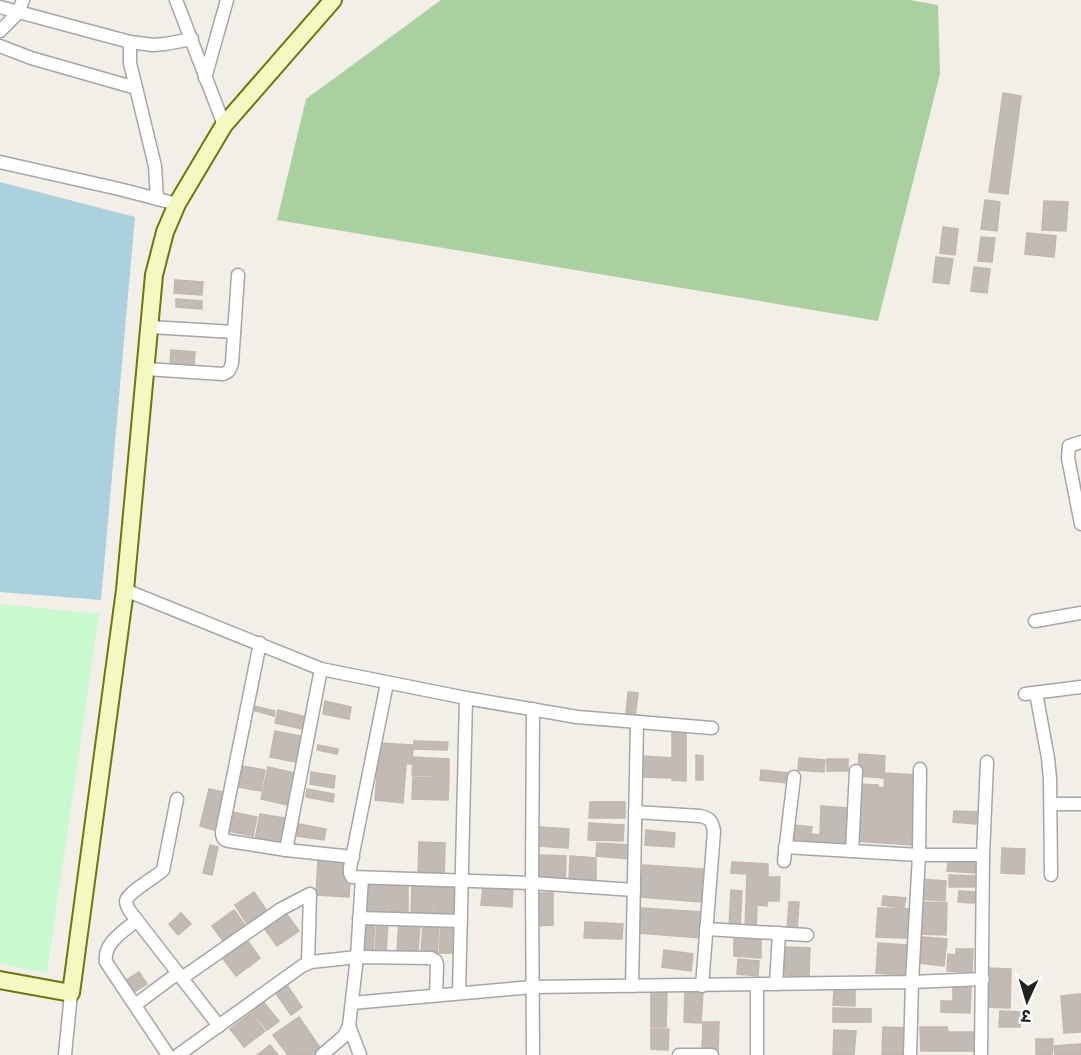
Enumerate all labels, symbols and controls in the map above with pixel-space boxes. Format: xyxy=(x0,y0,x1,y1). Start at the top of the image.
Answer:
north arrow xyxy=(997,971,1057,1031)
text: उ xyxy=(1020,1004,1032,1027)

